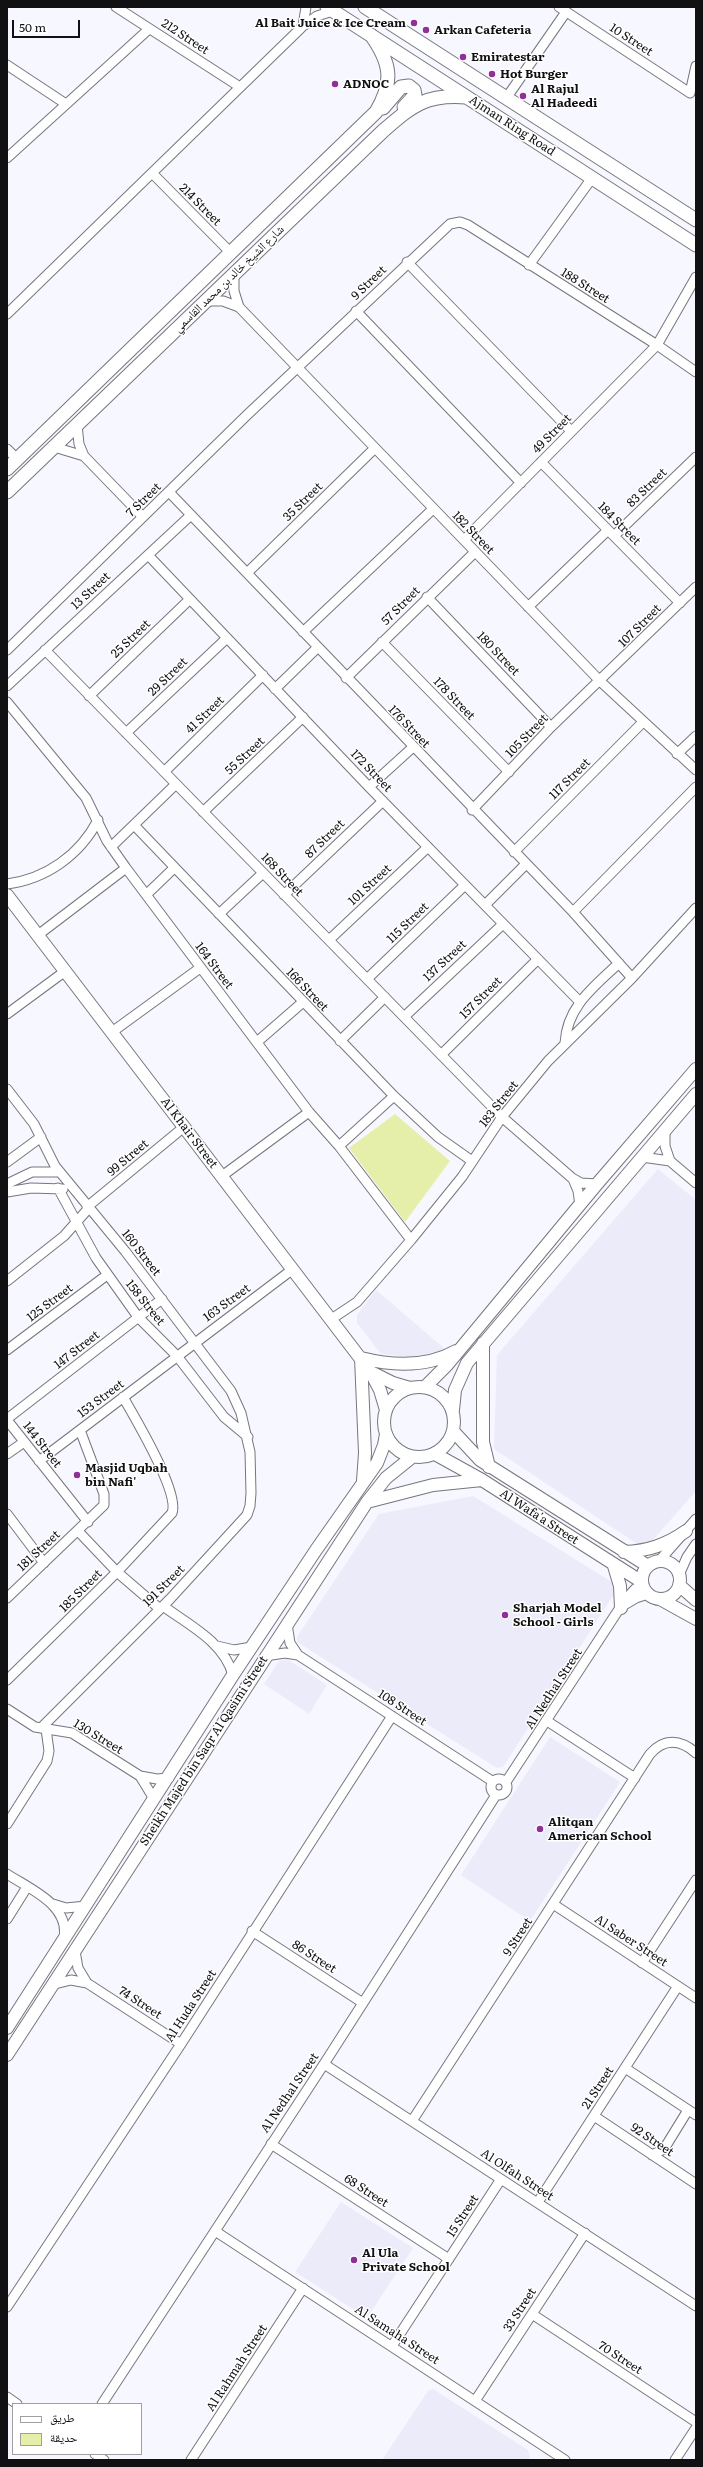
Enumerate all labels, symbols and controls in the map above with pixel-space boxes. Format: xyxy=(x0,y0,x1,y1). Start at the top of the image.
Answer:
scale bar xyxy=(14,12,82,38)
street label: 212 Street xyxy=(159,16,211,58)
place label: Al Bait Juice & Ice Cream xyxy=(255,16,406,30)
text: 50 m xyxy=(19,18,46,36)
marker: Al Bait Juice & Ice Cream xyxy=(409,18,419,28)
street label: 10 Street xyxy=(607,21,655,59)
place label: Arkan Cafeteria xyxy=(434,23,531,37)
marker: Arkan Cafeteria xyxy=(421,25,431,35)
place label: Emiratestar xyxy=(471,50,545,64)
marker: Emiratestar xyxy=(458,52,468,62)
place label: Hot Burger xyxy=(500,67,568,81)
marker: Hot Burger xyxy=(487,69,497,79)
place label: ADNOC xyxy=(343,77,389,91)
marker: ADNOC xyxy=(330,79,340,89)
place label: Al Rajul Al Hadeedi xyxy=(531,82,597,110)
marker: Al Rajul Al Hadeedi xyxy=(518,91,528,101)
street label: Ajman Ring Road xyxy=(466,93,558,159)
street label: 214 Street xyxy=(176,181,224,229)
street label: شارع الشيخ خالد بن محمد القاسمي xyxy=(171,222,287,336)
street label: 9 Street xyxy=(349,263,389,303)
street label: 188 Street xyxy=(558,265,612,307)
street label: 49 Street xyxy=(529,411,575,457)
street label: 83 Street xyxy=(624,466,670,510)
street label: 7 Street xyxy=(124,480,164,520)
street label: 35 Street xyxy=(280,480,326,524)
street label: 184 Street xyxy=(595,500,643,548)
street label: 182 Street xyxy=(449,509,497,557)
street label: 13 Street xyxy=(68,569,114,613)
street label: 57 Street xyxy=(379,584,423,628)
street label: 107 Street xyxy=(616,602,664,650)
street label: 25 Street xyxy=(108,617,154,661)
street label: 180 Street xyxy=(474,629,522,679)
street label: 29 Street xyxy=(145,655,191,699)
street label: 178 Street xyxy=(430,675,478,723)
street label: 41 Street xyxy=(183,693,227,737)
street label: 176 Street xyxy=(385,703,433,751)
street label: 105 Street xyxy=(503,711,551,761)
street label: 55 Street xyxy=(222,734,268,778)
street label: 172 Street xyxy=(347,747,395,795)
street label: 117 Street xyxy=(546,755,594,803)
street label: 87 Street xyxy=(302,817,348,861)
street label: 168 Street xyxy=(258,850,306,900)
street label: 101 Street xyxy=(346,862,394,908)
street label: 115 Street xyxy=(384,900,432,946)
street label: 137 Street xyxy=(420,937,470,985)
street label: 164 Street xyxy=(192,940,236,992)
street label: 166 Street xyxy=(283,965,331,1015)
street label: 157 Street xyxy=(457,974,505,1022)
street label: 183 Street xyxy=(476,1078,522,1130)
street label: Al Khair Street xyxy=(158,1095,220,1171)
street label: 99 Street xyxy=(104,1137,152,1179)
street label: 160 Street xyxy=(118,1227,164,1279)
street label: 158 Street xyxy=(122,1277,168,1329)
street label: 125 Street xyxy=(24,1281,76,1325)
street label: 163 Street xyxy=(201,1281,253,1325)
street label: 147 Street xyxy=(52,1328,102,1372)
street label: 153 Street xyxy=(75,1377,127,1421)
street label: 144 Street xyxy=(20,1419,64,1471)
place label: Masjid Uqbah bin Nafi' xyxy=(85,1461,168,1489)
marker: Masjid Uqbah bin Nafi' xyxy=(72,1470,82,1480)
street label: Al Wafa'a Street xyxy=(497,1486,581,1548)
street label: 181 Street xyxy=(15,1528,63,1574)
street label: 191 Street xyxy=(140,1562,188,1610)
street label: 185 Street xyxy=(57,1567,105,1615)
place label: Sharjah Model School - Girls xyxy=(513,1601,602,1629)
marker: Sharjah Model School - Girls xyxy=(500,1610,510,1620)
street label: Al Nedhal Street xyxy=(523,1646,585,1732)
street label: Sheikh Majed bin Saqr Al Qasimi Street xyxy=(137,1653,271,1849)
street label: 108 Street xyxy=(375,1687,429,1729)
street label: 130 Street xyxy=(71,1717,125,1757)
place label: Alitqan American School xyxy=(548,1815,652,1843)
marker: Alitqan American School xyxy=(535,1824,545,1834)
street label: Al Saber Street xyxy=(592,1912,670,1970)
street label: 9 Street xyxy=(500,1915,536,1959)
street label: 86 Street xyxy=(289,1937,339,1977)
street label: Al Huda Street xyxy=(162,1967,220,2045)
street label: 74 Street xyxy=(116,1984,164,2022)
street label: Al Nedhal Street xyxy=(258,2050,322,2136)
street label: 21 Street xyxy=(579,2064,617,2112)
street label: 92 Street xyxy=(628,2120,676,2160)
street label: Al Olfah Street xyxy=(478,2146,556,2204)
street label: 68 Street xyxy=(341,2171,391,2211)
street label: 15 Street xyxy=(444,2192,482,2240)
place label: Al Ula Private School xyxy=(362,2246,450,2274)
marker: Al Ula Private School xyxy=(349,2255,359,2265)
street label: 33 Street xyxy=(501,2285,539,2335)
street label: Al Samaha Street xyxy=(352,2302,442,2368)
street label: Al Rahmah Street xyxy=(204,2322,270,2414)
street label: 70 Street xyxy=(595,2338,645,2378)
legend xyxy=(12,2403,142,2455)
text: طريق xyxy=(50,2408,75,2426)
text: حديقة xyxy=(50,2428,78,2446)

